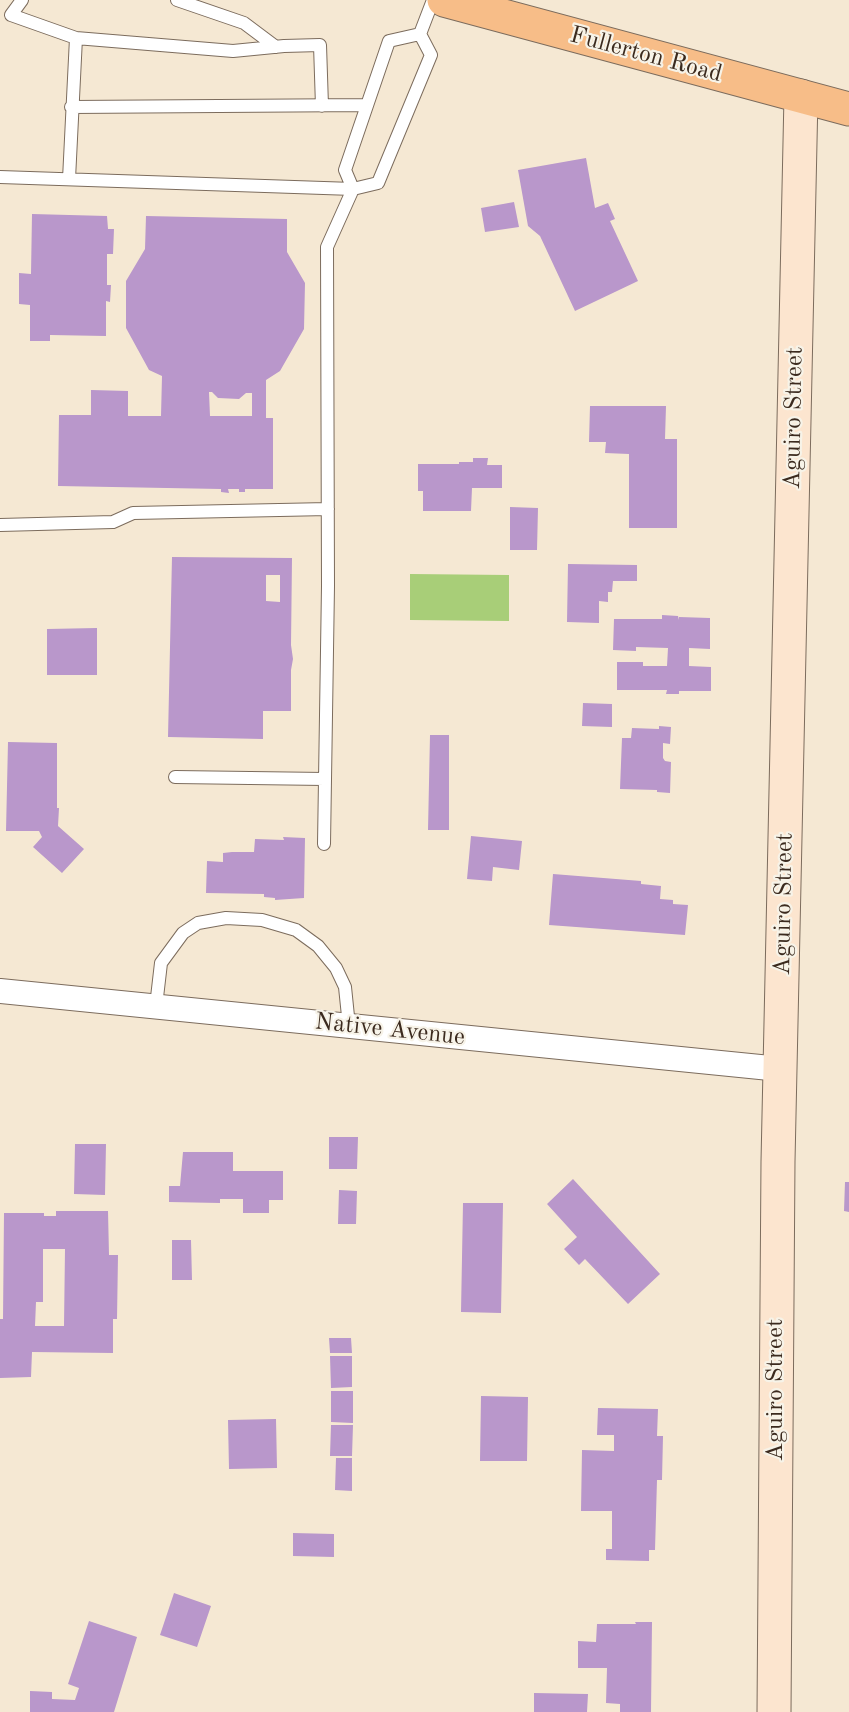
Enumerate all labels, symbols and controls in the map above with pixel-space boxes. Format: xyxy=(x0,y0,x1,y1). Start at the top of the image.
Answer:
street label: Fullerton Road xyxy=(567,21,725,89)
street label: Aguiro Street xyxy=(778,346,810,490)
street label: Aguiro Street xyxy=(768,832,800,976)
street label: Native Avenue xyxy=(314,1008,466,1052)
street label: Aguiro Street xyxy=(762,1319,790,1461)

